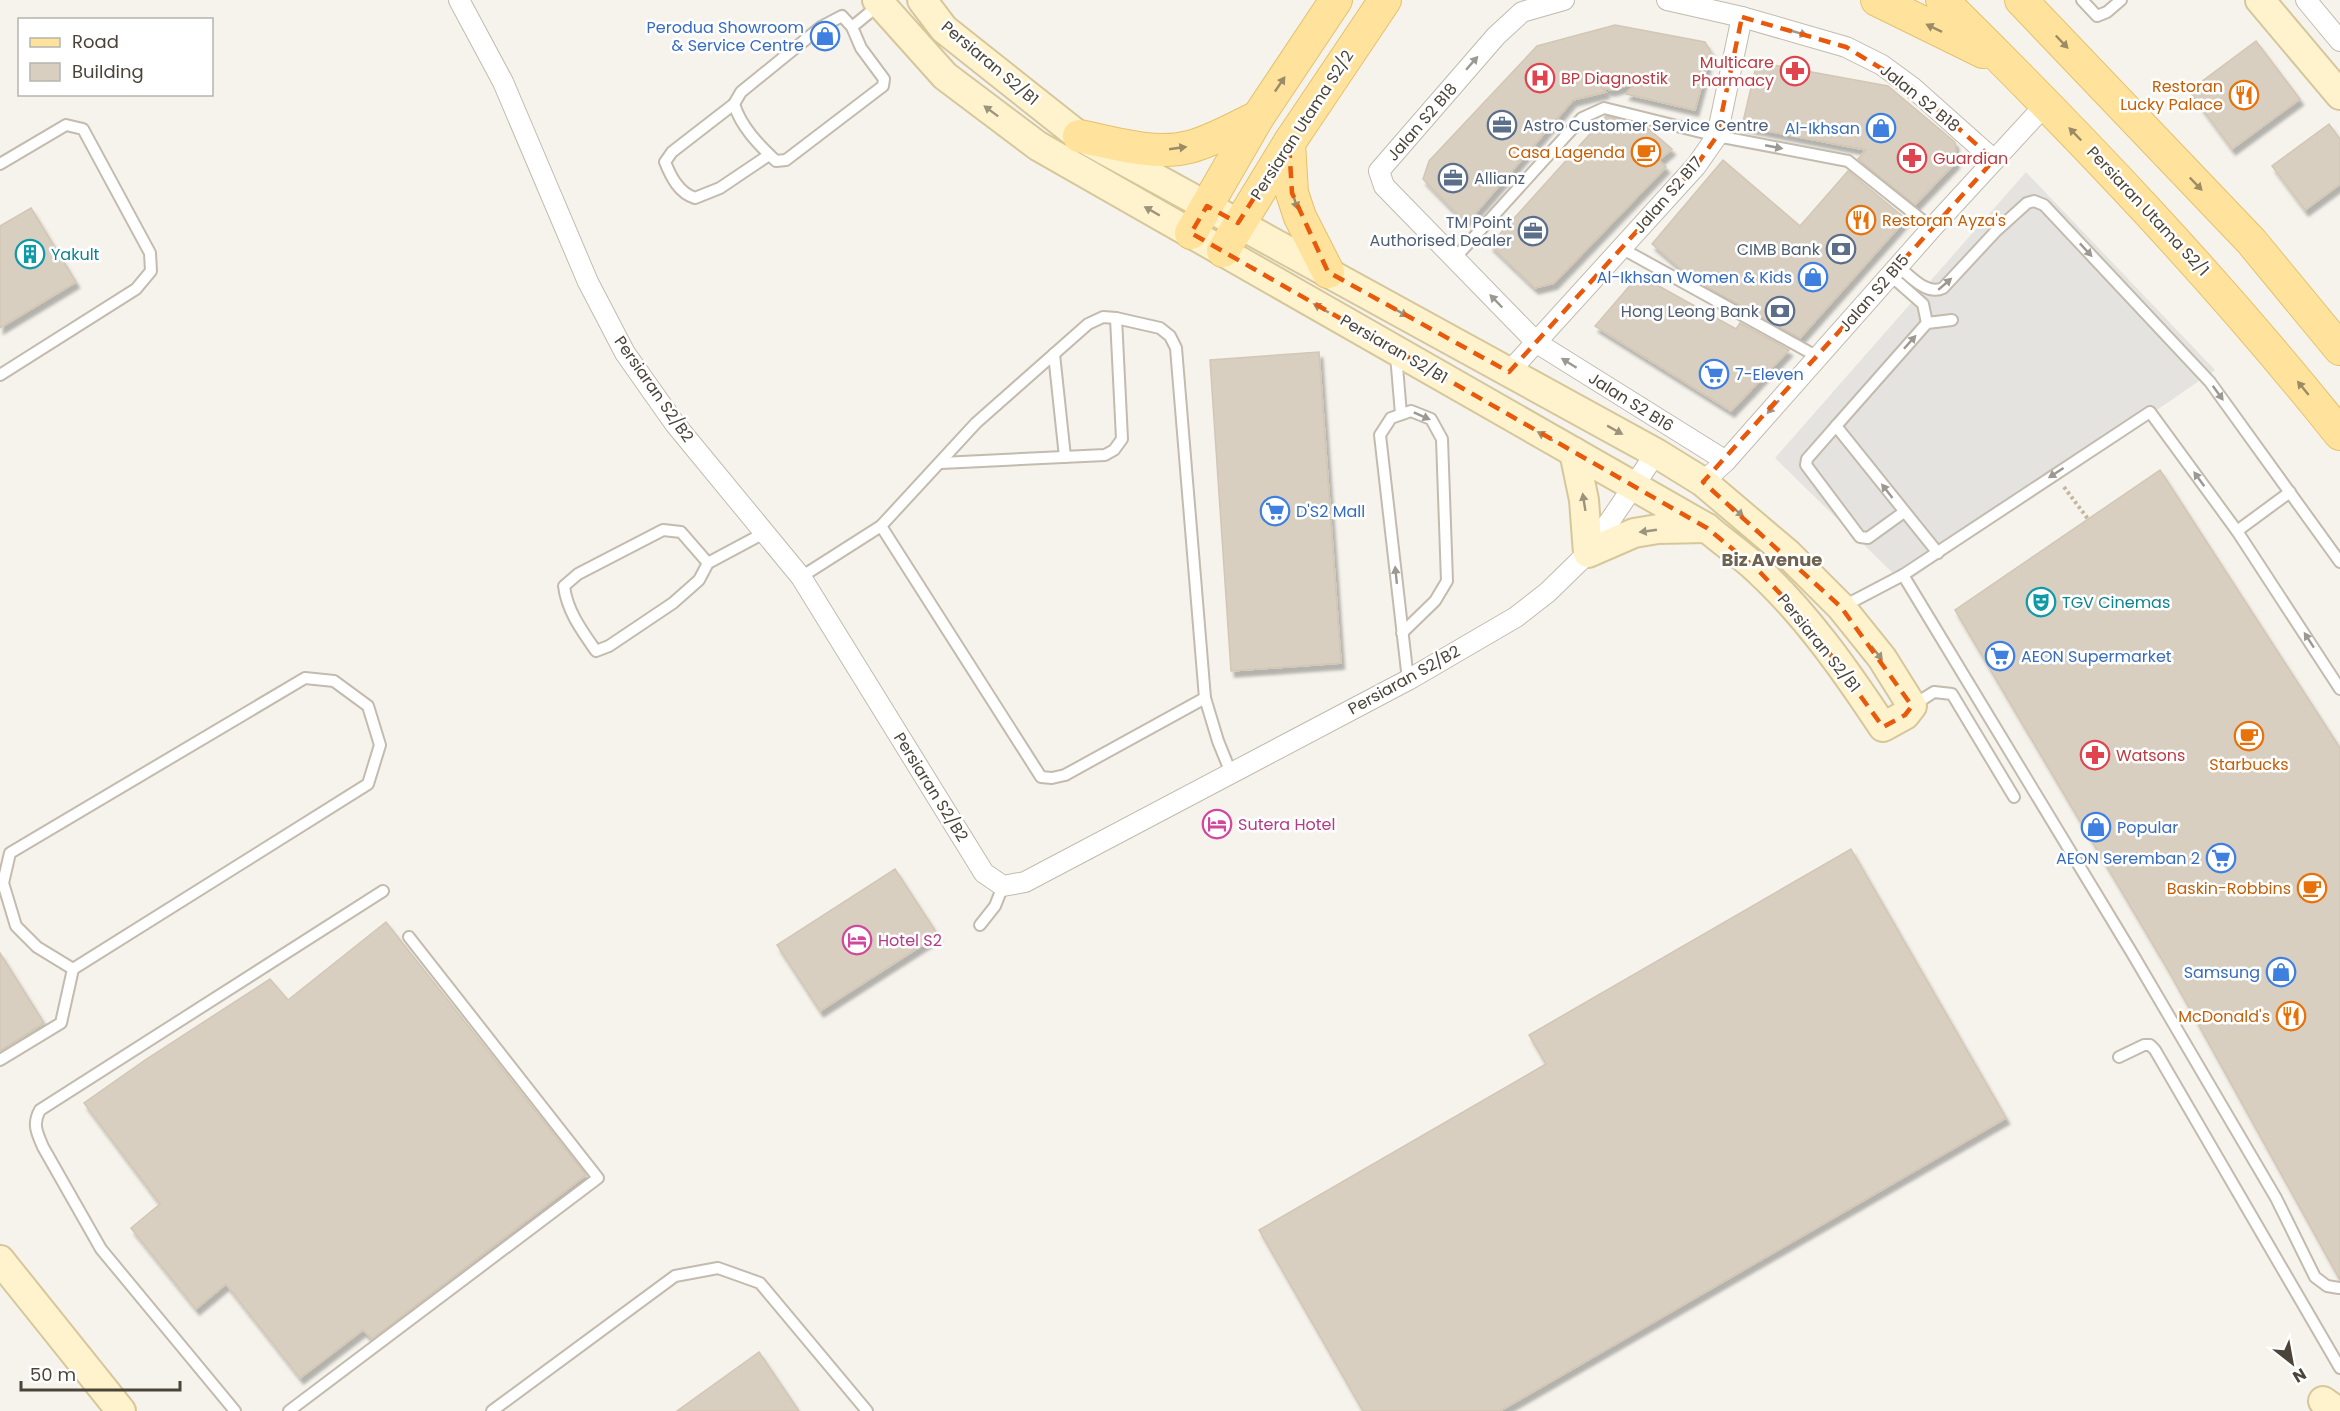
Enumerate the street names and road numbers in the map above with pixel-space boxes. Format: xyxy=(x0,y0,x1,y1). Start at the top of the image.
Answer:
street label: Persiaran S2/B1 xyxy=(936,15,1044,111)
street label: Persiaran Utama S2/2 xyxy=(1245,46,1359,204)
street label: Jalan S2 B18 xyxy=(1875,59,1965,137)
street label: Jalan S2 B18 xyxy=(1382,78,1462,166)
street label: Persiaran Utama S2/1 xyxy=(2082,141,2214,281)
street label: Jalan S2 B17 xyxy=(1628,151,1708,238)
street label: Jalan S2 B15 xyxy=(1834,249,1914,337)
street label: Persiaran S2/B1 xyxy=(1336,309,1452,389)
street label: Persiaran S2/B2 xyxy=(609,331,699,447)
street label: Jalan S2 B16 xyxy=(1584,367,1678,437)
street label: Persiaran S2/B1 xyxy=(1772,589,1866,697)
street label: Persiaran S2/B2 xyxy=(1344,640,1464,720)
street label: Persiaran S2/B2 xyxy=(888,728,974,846)

